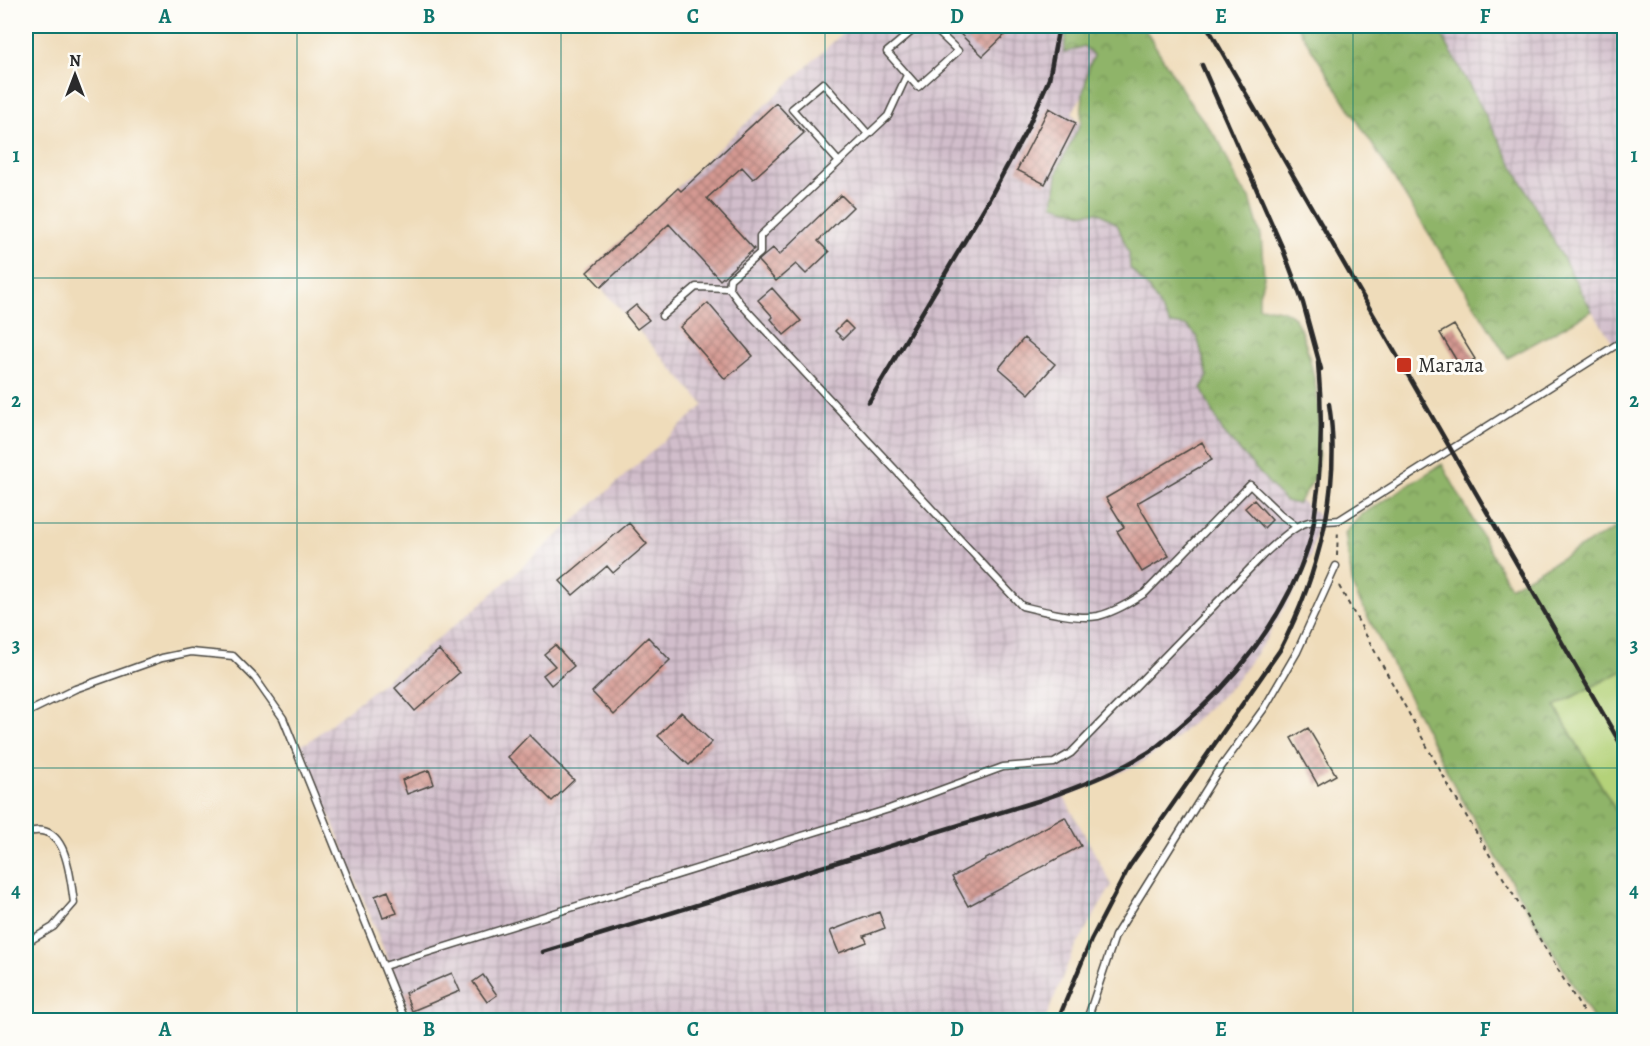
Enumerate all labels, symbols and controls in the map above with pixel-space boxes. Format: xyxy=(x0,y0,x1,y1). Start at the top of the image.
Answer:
text: A xyxy=(158,3,172,30)
text: B xyxy=(423,3,435,30)
text: C xyxy=(687,3,699,30)
text: D xyxy=(950,3,964,30)
text: E xyxy=(1215,3,1227,30)
text: F xyxy=(1480,3,1491,30)
north arrow xyxy=(45,45,105,105)
text: N xyxy=(69,50,81,72)
text: 1 xyxy=(12,142,20,169)
text: 1 xyxy=(1630,142,1638,169)
place label: Магала xyxy=(1418,351,1484,379)
marker: Магала xyxy=(1395,356,1413,374)
text: 2 xyxy=(11,387,21,414)
text: 2 xyxy=(1629,387,1639,414)
text: 3 xyxy=(12,632,20,659)
text: 3 xyxy=(1630,632,1638,659)
text: 4 xyxy=(11,877,21,904)
text: 4 xyxy=(1629,877,1639,904)
text: A xyxy=(158,1016,172,1043)
text: B xyxy=(423,1016,435,1043)
text: C xyxy=(687,1016,699,1043)
text: D xyxy=(950,1016,964,1043)
text: E xyxy=(1215,1016,1227,1043)
text: F xyxy=(1480,1016,1491,1043)

